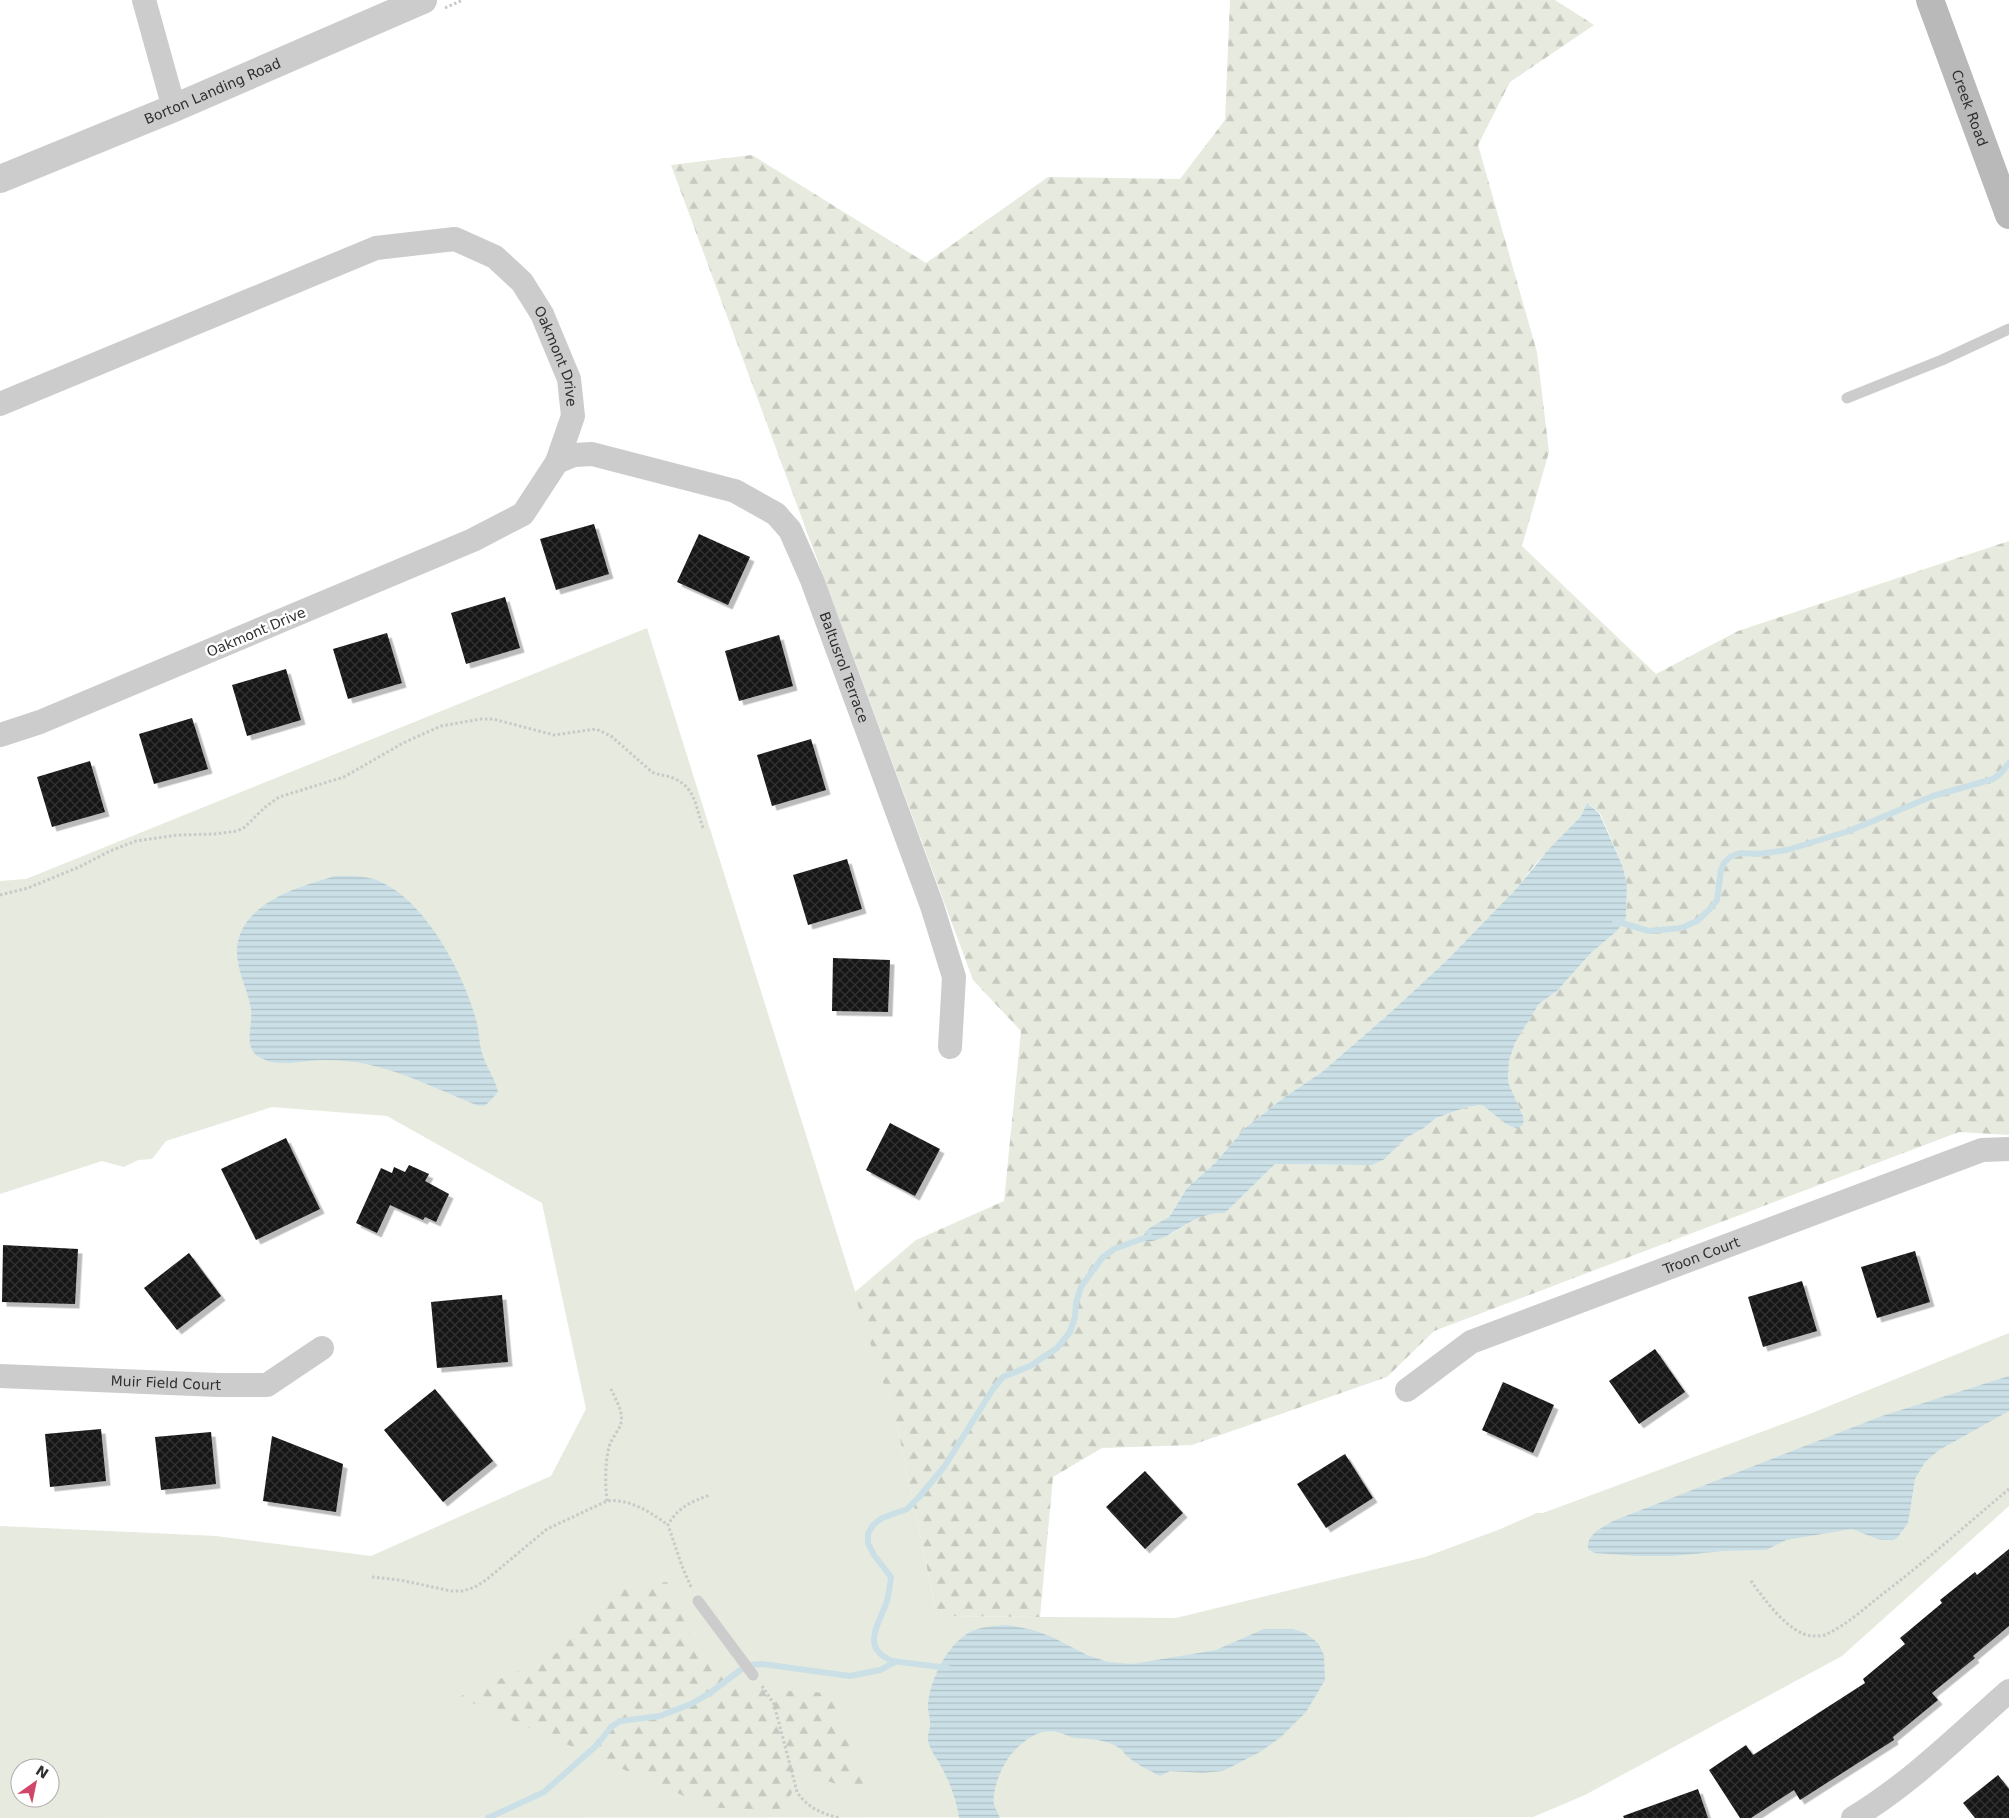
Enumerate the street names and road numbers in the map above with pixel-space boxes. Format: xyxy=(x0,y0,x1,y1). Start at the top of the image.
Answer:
street label: Borton Landing Road xyxy=(142,55,283,127)
street label: Creek Road xyxy=(1948,68,1991,148)
street label: Oakmont Drive xyxy=(531,303,580,407)
street label: Oakmont Drive xyxy=(204,604,308,660)
street label: Baltusrol Terrace xyxy=(816,610,872,725)
street label: Troon Court xyxy=(1660,1234,1742,1278)
street label: Muir Field Court xyxy=(110,1373,222,1393)

